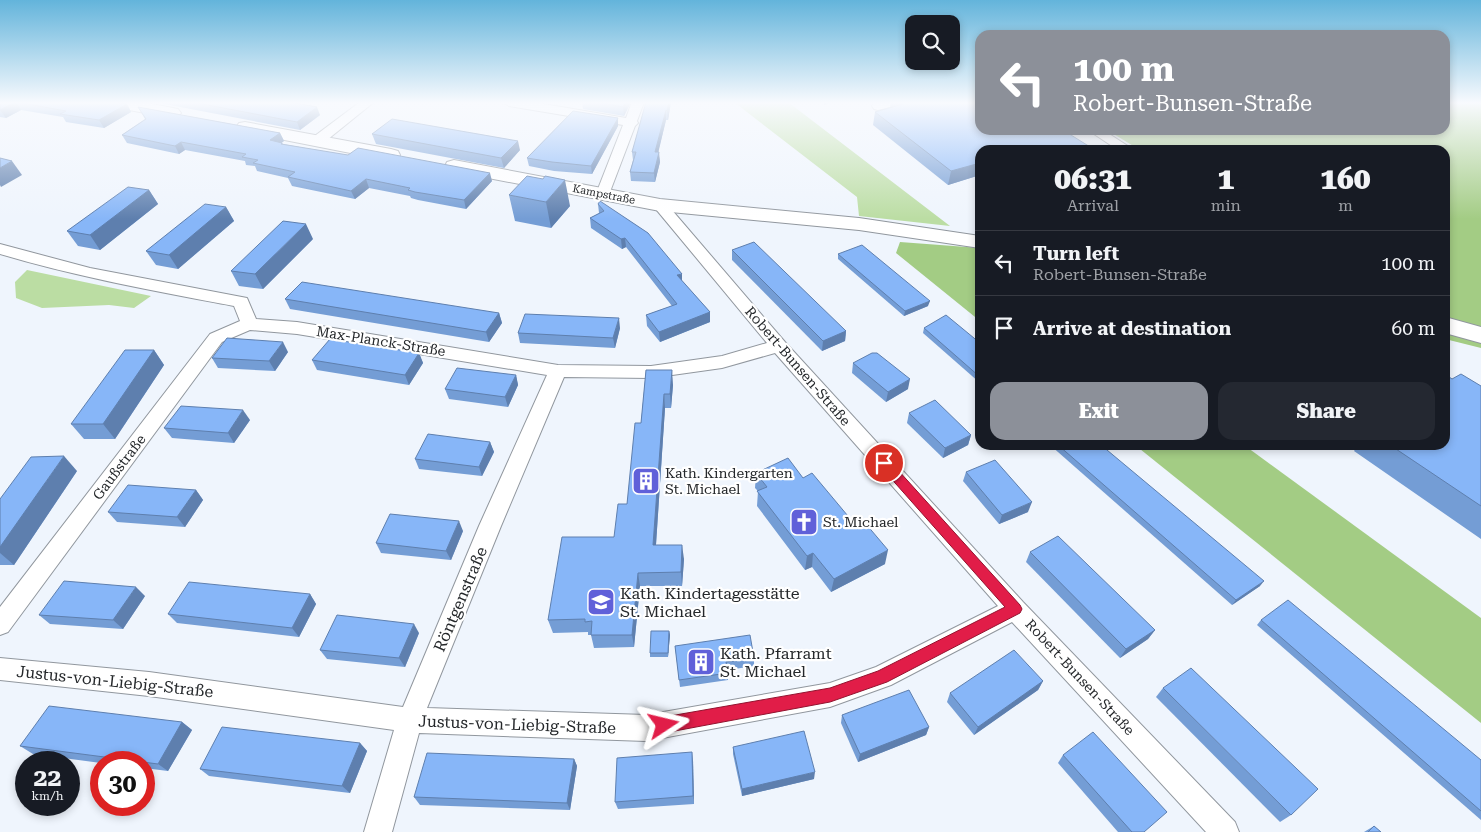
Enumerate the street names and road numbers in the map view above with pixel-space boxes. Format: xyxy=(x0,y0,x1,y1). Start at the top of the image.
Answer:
street label: Kampstraße xyxy=(571,182,636,207)
street label: Robert-Bunsen-Straße xyxy=(742,303,854,429)
street label: Max-Planck-Straße xyxy=(315,323,447,359)
street label: Gaußstraße xyxy=(89,431,149,503)
street label: Röntgenstraße xyxy=(430,544,491,655)
street label: Robert-Bunsen-Straße xyxy=(1022,616,1138,738)
street label: Justus-von-Liebig-Straße xyxy=(16,662,215,701)
street label: Justus-von-Liebig-Straße xyxy=(418,712,616,737)

